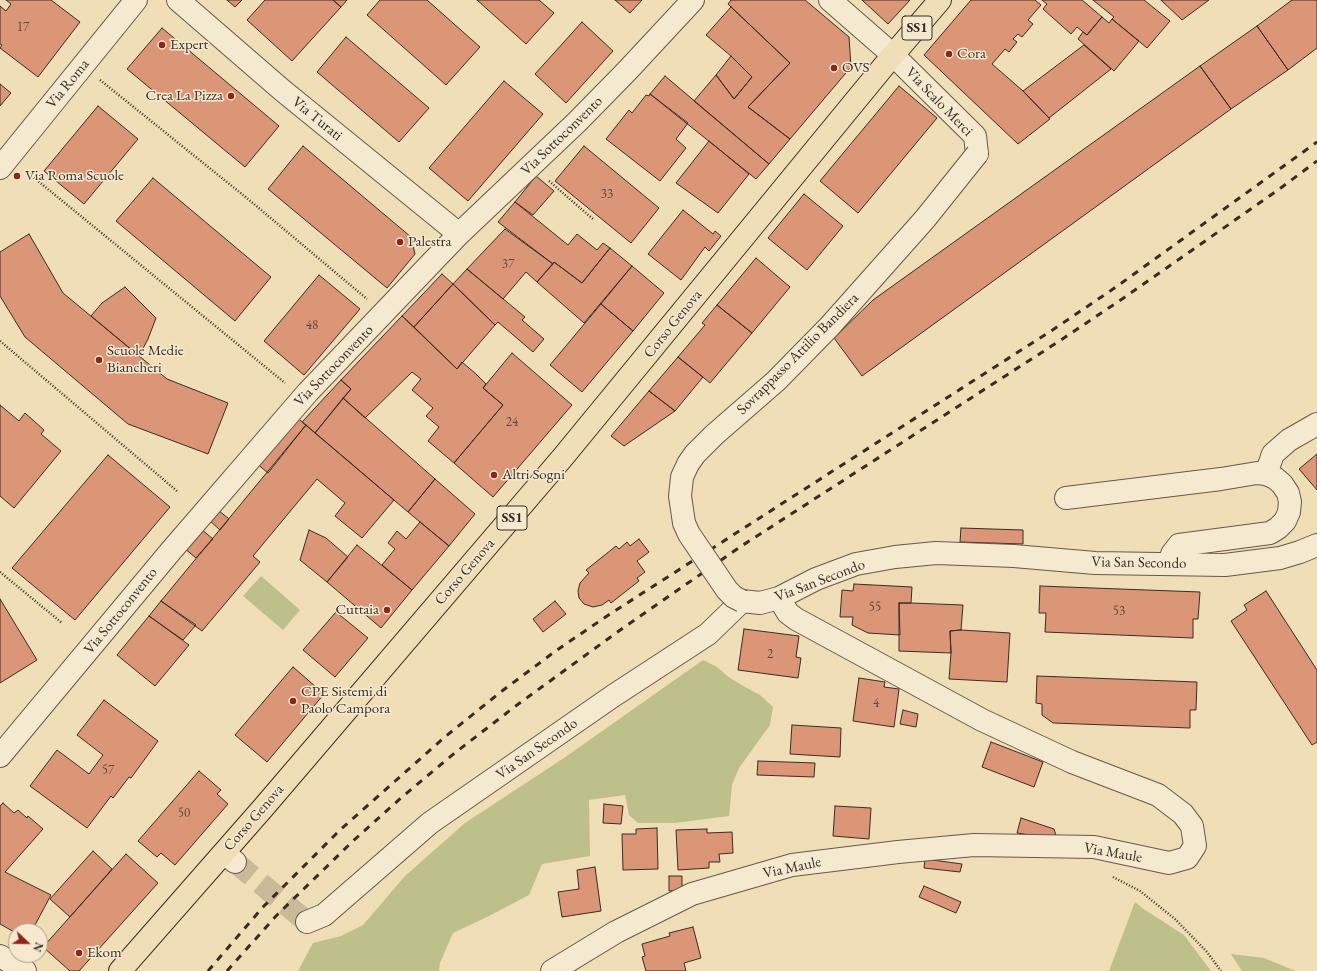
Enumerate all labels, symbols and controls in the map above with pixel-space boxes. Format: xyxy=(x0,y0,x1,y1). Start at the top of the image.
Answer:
road number: SS1 xyxy=(902,16,932,40)
house number: 17 xyxy=(17,19,29,35)
place label: Expert xyxy=(170,36,208,54)
marker: Expert xyxy=(157,40,167,50)
place label: Cora xyxy=(957,45,986,63)
marker: Cora xyxy=(944,49,954,59)
street label: Via Roma xyxy=(43,56,93,112)
place label: OVS xyxy=(842,59,870,77)
marker: OVS xyxy=(829,63,839,73)
street label: Via Scalo Merci xyxy=(902,64,976,140)
place label: Crea La Pizza xyxy=(146,87,223,105)
marker: Crea La Pizza xyxy=(226,91,236,101)
street label: Via Turati xyxy=(288,93,346,145)
street label: Via Sottoconvento xyxy=(517,93,607,179)
place label: Via Roma Scuole xyxy=(25,167,124,185)
marker: Via Roma Scuole xyxy=(12,171,22,181)
house number: 33 xyxy=(601,186,613,202)
place label: Palestra xyxy=(408,233,452,251)
marker: Palestra xyxy=(395,237,405,247)
house number: 37 xyxy=(502,256,514,272)
street label: Corso Genova xyxy=(640,286,706,362)
street label: Sovrappasso Attilio Bandiera xyxy=(733,289,863,419)
house number: 48 xyxy=(306,317,318,333)
street label: Via Sottoconvento xyxy=(291,321,377,411)
place label: Scuole Medie Biancheri xyxy=(107,342,184,377)
marker: Scuole Medie Biancheri xyxy=(94,355,104,365)
house number: 24 xyxy=(506,414,518,430)
place label: Altri Sogni xyxy=(502,466,565,484)
marker: Altri Sogni xyxy=(489,470,499,480)
road number: SS1 xyxy=(497,506,527,530)
street label: Corso Genova xyxy=(431,535,499,609)
street label: Via San Secondo xyxy=(1091,553,1187,573)
street label: Via San Secondo xyxy=(772,556,868,606)
street label: Via Sottoconvento xyxy=(80,564,162,658)
house number: 55 xyxy=(869,599,881,615)
place label: Cuttaia xyxy=(335,601,379,619)
house number: 53 xyxy=(1113,603,1125,619)
marker: Cuttaia xyxy=(382,605,392,615)
house number: 2 xyxy=(767,646,773,662)
place label: CPE Sistemi di Paolo Campora xyxy=(301,683,390,718)
house number: 4 xyxy=(873,695,879,711)
marker: CPE Sistemi di Paolo Campora xyxy=(288,696,298,706)
street label: Via San Secondo xyxy=(493,714,581,784)
house number: 57 xyxy=(102,762,114,778)
street label: Corso Genova xyxy=(220,781,288,855)
house number: 50 xyxy=(178,805,190,821)
street label: Via Maule xyxy=(1082,839,1144,867)
street label: Via Maule xyxy=(761,853,823,883)
north arrow xyxy=(8,923,48,963)
text: N xyxy=(30,940,46,954)
place label: Ekom xyxy=(87,944,122,962)
marker: Ekom xyxy=(74,948,84,958)

